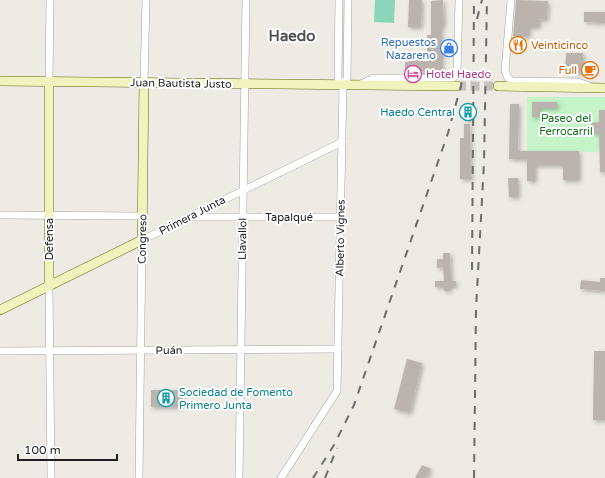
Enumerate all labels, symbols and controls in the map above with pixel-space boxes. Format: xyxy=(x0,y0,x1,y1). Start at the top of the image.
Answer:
district label: Haedo xyxy=(269,27,315,45)
restaurant icon: Veinticinco xyxy=(508,35,528,55)
place label: Repuestos Nazareno xyxy=(381,36,436,62)
shop icon: Repuestos Nazareno xyxy=(439,38,459,58)
place label: Veinticinco xyxy=(531,39,589,52)
cafe icon: Full xyxy=(580,60,600,80)
hotel icon: Hotel Haedo xyxy=(403,64,423,84)
place label: Full xyxy=(559,64,577,77)
place label: Hotel Haedo xyxy=(426,68,491,81)
street label: Juan Bautista Justo xyxy=(130,76,232,91)
building icon: Haedo Central xyxy=(458,102,478,122)
place label: Haedo Central xyxy=(380,106,455,119)
park label: Paseo del Ferrocarril xyxy=(539,112,593,138)
street label: Primera Junta xyxy=(157,193,228,238)
street label: Alberto Vignes xyxy=(333,199,348,277)
street label: Tapalqué xyxy=(265,211,313,224)
street label: Congreso xyxy=(136,214,149,264)
street label: Defensa xyxy=(43,218,56,260)
street label: Llavallol xyxy=(236,218,249,260)
street label: Puán xyxy=(155,344,183,357)
place label: Sociedad de Fomento Primero Junta xyxy=(179,386,293,412)
building icon: Sociedad de Fomento Primero Junta xyxy=(156,388,176,408)
scale bar xyxy=(18,436,117,462)
text: 100 m xyxy=(24,443,61,457)

